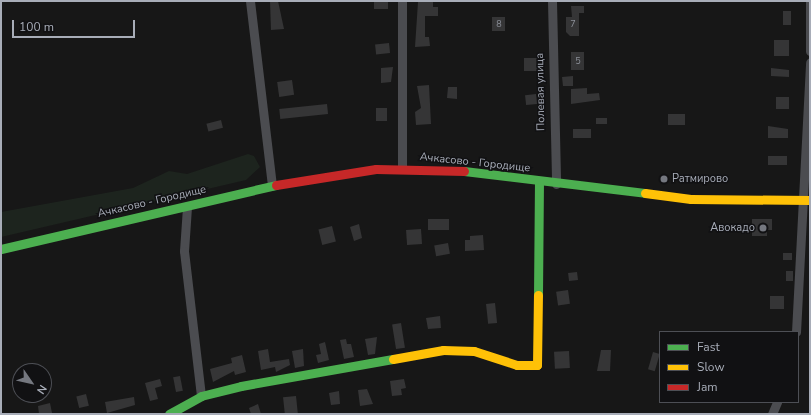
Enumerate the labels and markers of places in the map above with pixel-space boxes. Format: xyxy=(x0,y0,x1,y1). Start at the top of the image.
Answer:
place label: Ратмирово xyxy=(672,172,728,186)
marker: Ратмирово xyxy=(659,174,669,184)
place label: Авокадо xyxy=(710,221,755,235)
marker: Авокадо xyxy=(758,223,768,233)

